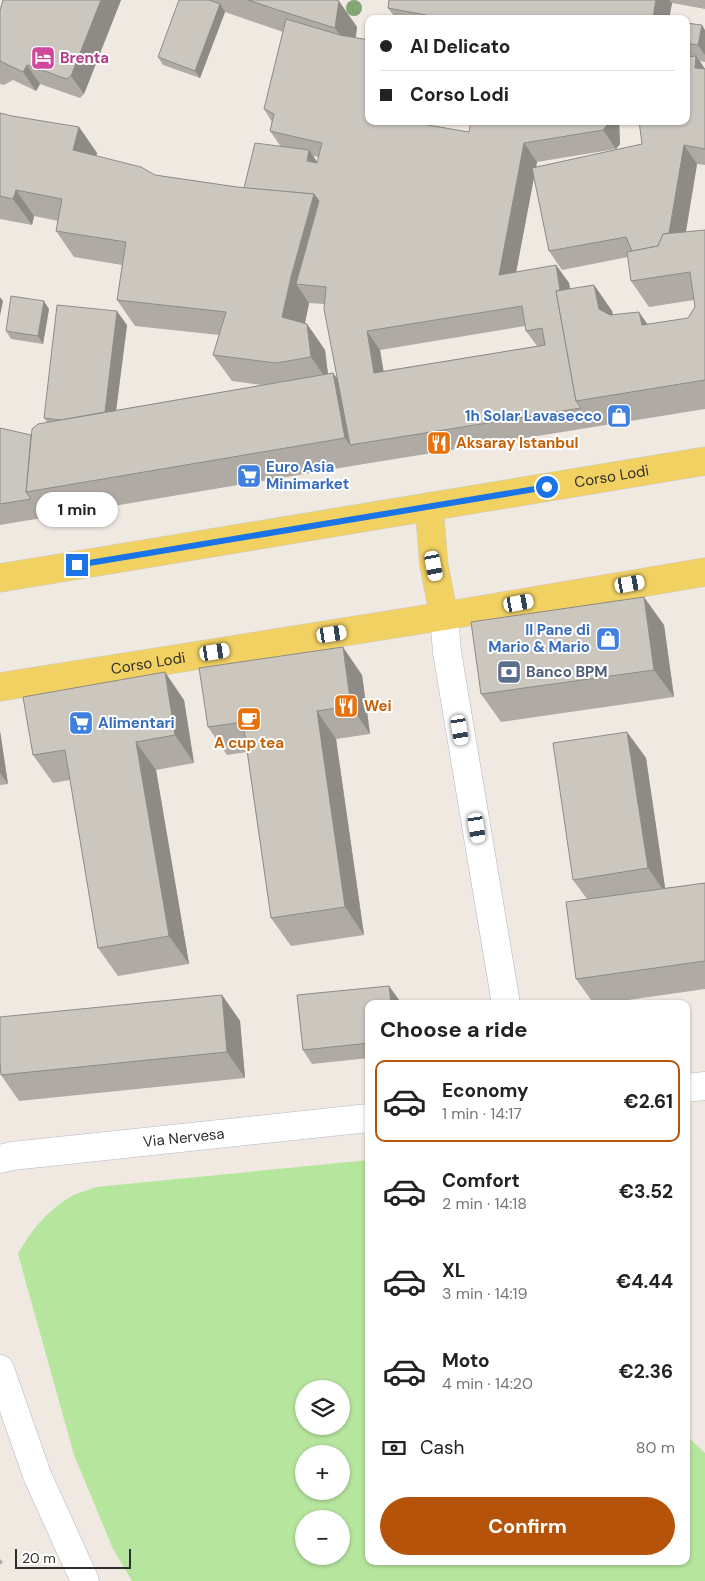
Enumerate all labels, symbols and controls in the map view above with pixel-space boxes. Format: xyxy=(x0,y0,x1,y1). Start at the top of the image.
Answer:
text: Al Delicato xyxy=(410,34,510,59)
hotel icon: Brenta xyxy=(30,45,56,71)
place label: Brenta xyxy=(60,48,109,68)
text: Corso Lodi xyxy=(410,82,509,107)
shop icon: 1h Solar Lavasecco xyxy=(606,403,632,429)
place label: 1h Solar Lavasecco xyxy=(465,406,602,426)
restaurant icon: Aksaray Istanbul xyxy=(426,430,452,456)
place label: Aksaray Istanbul xyxy=(456,433,578,453)
place label: Euro Asia Minimarket xyxy=(266,457,349,494)
street label: Corso Lodi xyxy=(573,460,650,493)
supermarket icon: Euro Asia Minimarket xyxy=(236,463,262,489)
route start xyxy=(536,476,558,498)
callout: 1 min xyxy=(36,492,118,528)
text: 1 min xyxy=(58,499,96,520)
car xyxy=(423,550,444,582)
route end xyxy=(66,554,88,576)
car xyxy=(613,574,646,594)
car xyxy=(502,593,535,613)
place label: Il Pane di Mario & Mario xyxy=(488,620,590,657)
car xyxy=(316,624,347,644)
shop icon: Il Pane di Mario & Mario xyxy=(595,626,621,652)
car xyxy=(199,642,230,662)
street label: Corso Lodi xyxy=(109,648,187,679)
bank icon: Banco BPM xyxy=(496,659,522,685)
place label: Banco BPM xyxy=(526,662,607,682)
restaurant icon: Wei xyxy=(333,693,359,719)
place label: Wei xyxy=(364,696,392,716)
cafe icon: A cup tea xyxy=(236,706,262,732)
supermarket icon: Alimentari xyxy=(68,710,94,736)
place label: Alimentari xyxy=(98,713,175,733)
car xyxy=(450,714,469,746)
place label: A cup tea xyxy=(214,733,284,753)
car xyxy=(467,812,486,844)
text: Choose a ride xyxy=(380,1015,528,1044)
text: Economy xyxy=(442,1078,529,1103)
icon: car xyxy=(382,1079,427,1124)
text: €2.61 xyxy=(624,1089,673,1114)
text: 1 min · 14:17 xyxy=(442,1103,522,1124)
street label: Via Nervesa xyxy=(142,1123,226,1152)
text: Comfort xyxy=(442,1168,520,1193)
icon: car xyxy=(382,1169,427,1214)
text: €3.52 xyxy=(619,1179,673,1204)
text: 2 min · 14:18 xyxy=(442,1193,527,1214)
text: XL xyxy=(442,1258,465,1283)
icon: car xyxy=(382,1259,427,1304)
text: €4.44 xyxy=(616,1269,673,1294)
text: 3 min · 14:19 xyxy=(442,1283,528,1304)
text: Moto xyxy=(442,1348,490,1373)
icon: car xyxy=(382,1349,427,1394)
text: €2.36 xyxy=(619,1359,673,1384)
text: 4 min · 14:20 xyxy=(442,1373,533,1394)
map controls xyxy=(295,1380,350,1565)
button: layers xyxy=(295,1380,350,1435)
icon: cash xyxy=(380,1434,408,1462)
text: Cash xyxy=(420,1435,464,1460)
text: 80 m xyxy=(636,1437,675,1458)
button: + xyxy=(295,1445,350,1500)
button: Confirm xyxy=(380,1497,675,1555)
button: − xyxy=(295,1510,350,1565)
scale bar xyxy=(15,1546,131,1569)
text: 20 m xyxy=(22,1549,56,1567)

